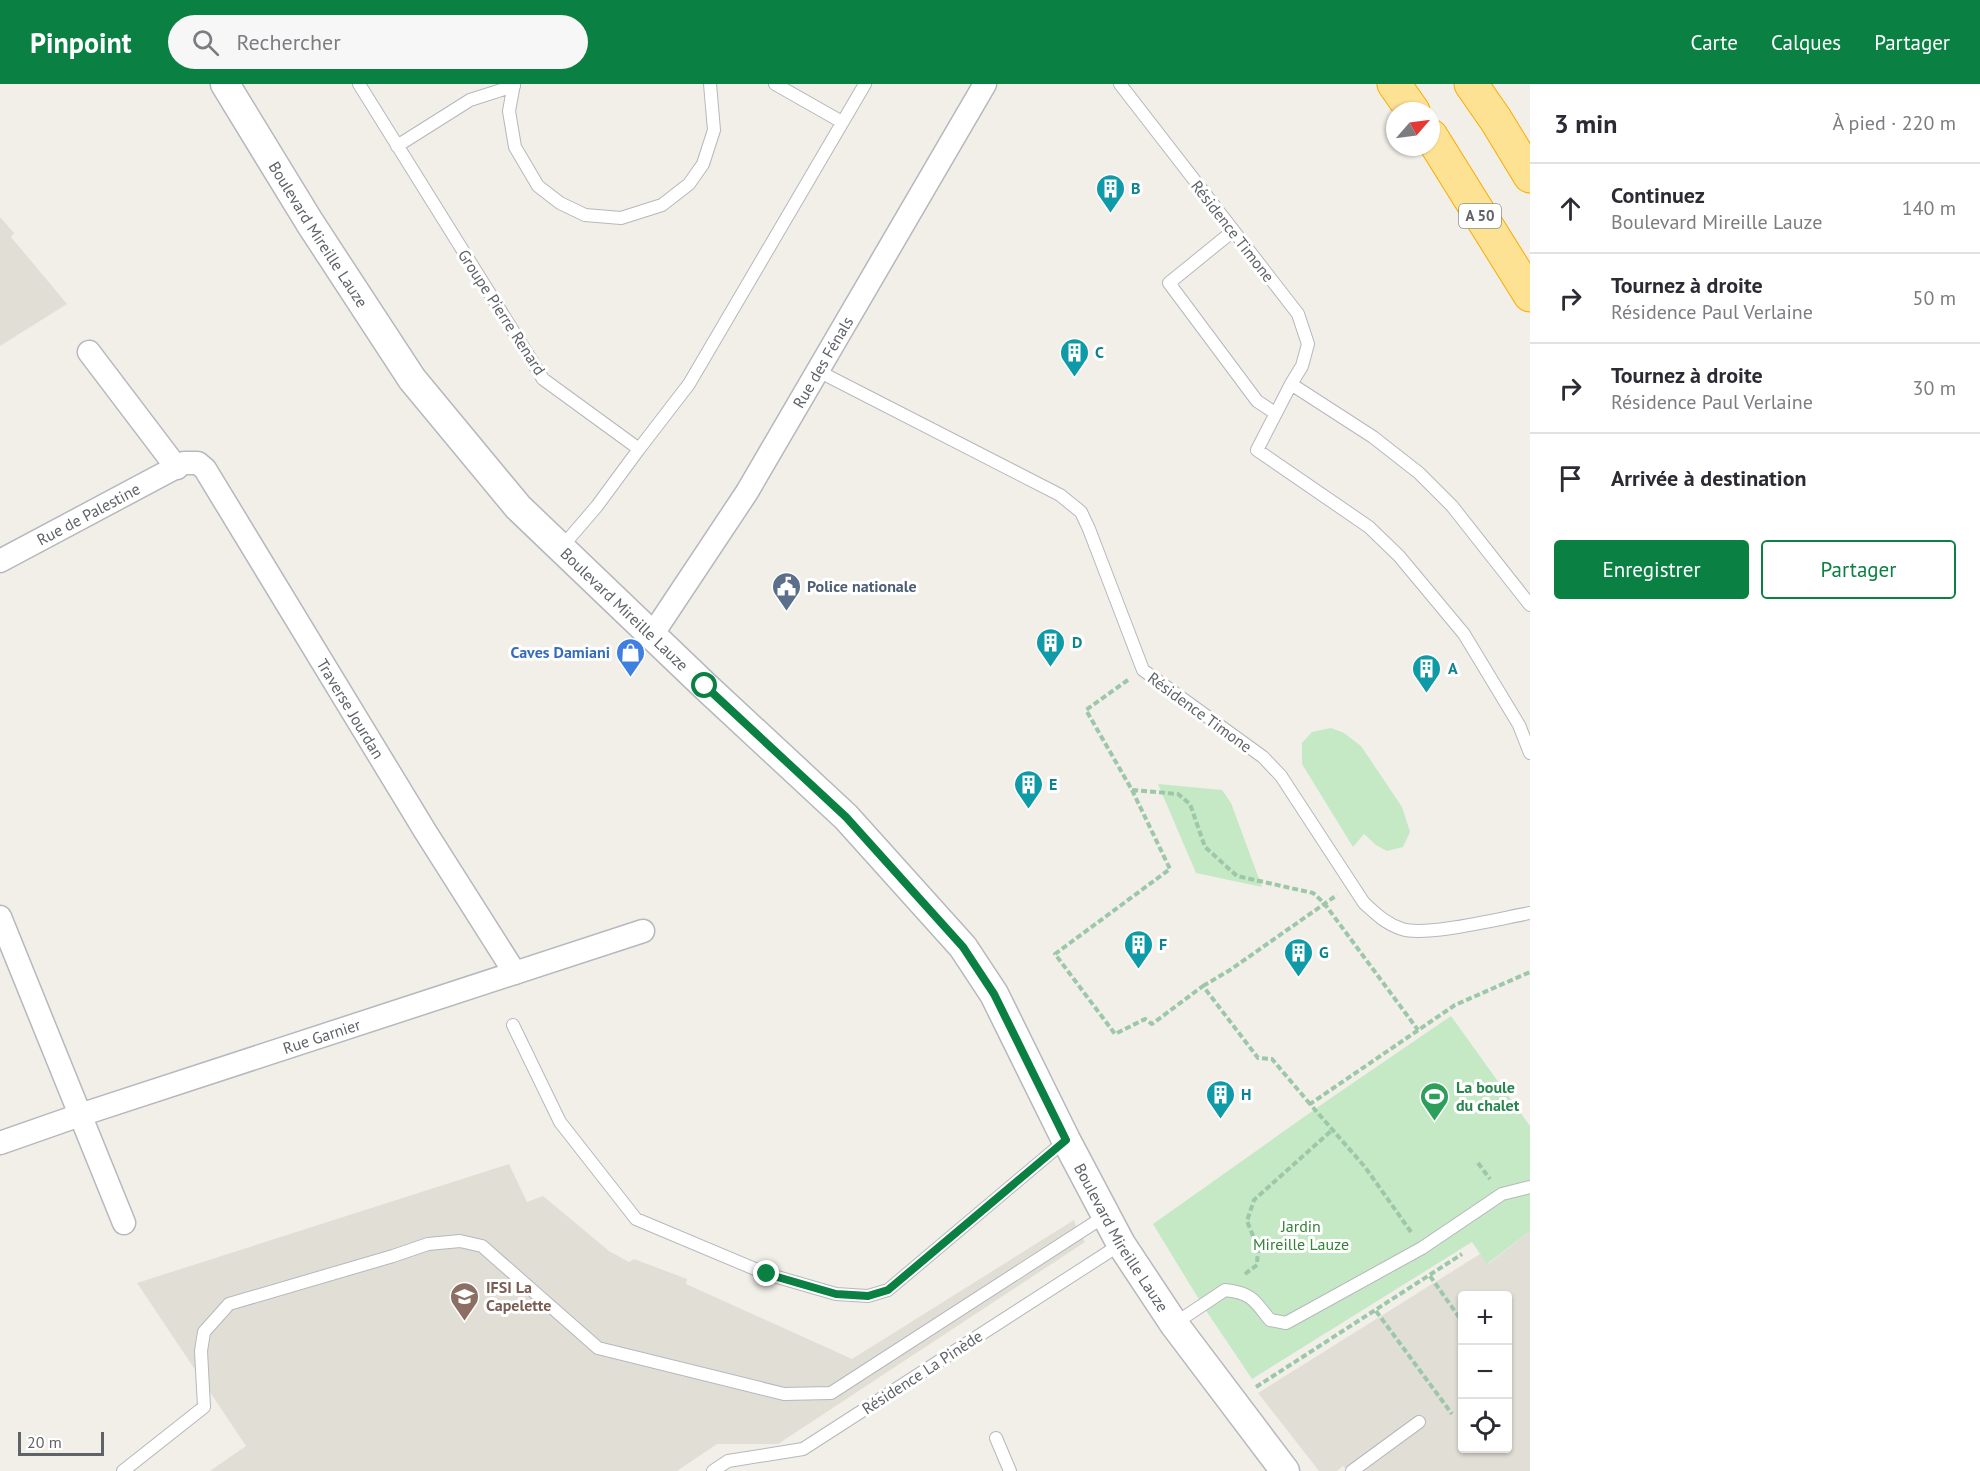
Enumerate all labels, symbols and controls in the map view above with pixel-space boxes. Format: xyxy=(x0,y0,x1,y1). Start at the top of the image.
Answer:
search box xyxy=(168,15,588,69)
text: Pinpoint xyxy=(30,24,132,61)
icon: search xyxy=(189,26,222,59)
text: Rechercher xyxy=(237,28,341,56)
text: Carte xyxy=(1691,29,1738,56)
text: Calques xyxy=(1771,29,1841,56)
text: Partager xyxy=(1874,29,1950,56)
north arrow xyxy=(1386,102,1440,156)
text: 3 min xyxy=(1554,107,1617,140)
text: À pied · 220 m xyxy=(1832,110,1956,136)
street label: Boulevard Mireille Lauze xyxy=(265,158,372,311)
building icon: B xyxy=(1094,172,1126,214)
street label: Résidence Timone xyxy=(1187,176,1279,286)
place label: B xyxy=(1131,178,1140,198)
text: Continuez xyxy=(1611,181,1705,209)
icon: ahead xyxy=(1554,192,1587,225)
text: 140 m xyxy=(1902,195,1956,221)
road number: A 50 xyxy=(1459,204,1501,228)
text: Boulevard Mireille Lauze xyxy=(1611,209,1822,235)
street label: Groupe Pierre Renard xyxy=(454,245,550,379)
text: Tournez à droite xyxy=(1611,271,1763,299)
icon: right xyxy=(1554,282,1587,315)
text: 50 m xyxy=(1913,285,1956,311)
text: Résidence Paul Verlaine xyxy=(1611,299,1813,325)
street label: Rue des Fénals xyxy=(788,313,857,412)
building icon: C xyxy=(1058,336,1090,378)
place label: C xyxy=(1095,342,1104,362)
text: Tournez à droite xyxy=(1611,361,1763,389)
icon: right xyxy=(1554,372,1587,405)
text: 30 m xyxy=(1913,375,1956,401)
text: Résidence Paul Verlaine xyxy=(1611,389,1813,415)
icon: arrive xyxy=(1554,462,1587,495)
text: Arrivée à destination xyxy=(1611,464,1807,492)
street label: Rue de Palestine xyxy=(33,478,143,550)
button: Enregistrer xyxy=(1554,540,1749,599)
button: Partager xyxy=(1761,540,1956,599)
street label: Boulevard Mireille Lauze xyxy=(557,543,693,675)
public building icon: Police nationale xyxy=(770,570,802,612)
place label: Police nationale xyxy=(807,576,917,596)
building icon: D xyxy=(1035,626,1067,668)
place label: D xyxy=(1072,632,1082,652)
shop icon: Caves Damiani xyxy=(615,636,647,678)
place label: Caves Damiani xyxy=(510,642,610,662)
building icon: A xyxy=(1411,652,1443,694)
street label: Traverse Jourdan xyxy=(313,655,389,762)
place label: A xyxy=(1448,658,1458,678)
street label: Résidence Timone xyxy=(1144,668,1256,756)
route start xyxy=(691,672,717,698)
building icon: E xyxy=(1012,768,1044,810)
place label: E xyxy=(1049,774,1057,794)
building icon: F xyxy=(1122,928,1154,970)
place label: F xyxy=(1159,934,1167,954)
building icon: G xyxy=(1282,936,1314,978)
place label: G xyxy=(1319,942,1329,962)
street label: Rue Garnier xyxy=(280,1014,363,1058)
place label: La boule du chalet xyxy=(1456,1077,1520,1115)
building icon: H xyxy=(1204,1078,1236,1120)
sports icon: La boule du chalet xyxy=(1419,1080,1451,1122)
place label: H xyxy=(1241,1084,1251,1104)
street label: Boulevard Mireille Lauze xyxy=(1070,1160,1173,1316)
park label: Jardin Mireille Lauze xyxy=(1253,1216,1349,1254)
route end xyxy=(753,1260,779,1286)
place label: IFSI La Capelette xyxy=(486,1277,551,1315)
school or university icon: IFSI La Capelette xyxy=(449,1280,481,1322)
map controls xyxy=(1458,1291,1512,1453)
button: + xyxy=(1458,1291,1512,1345)
street label: Résidence La Pinède xyxy=(858,1326,986,1418)
button: − xyxy=(1458,1345,1512,1399)
button: locate xyxy=(1458,1399,1512,1453)
scale bar xyxy=(18,1429,104,1456)
text: 20 m xyxy=(27,1432,62,1452)

